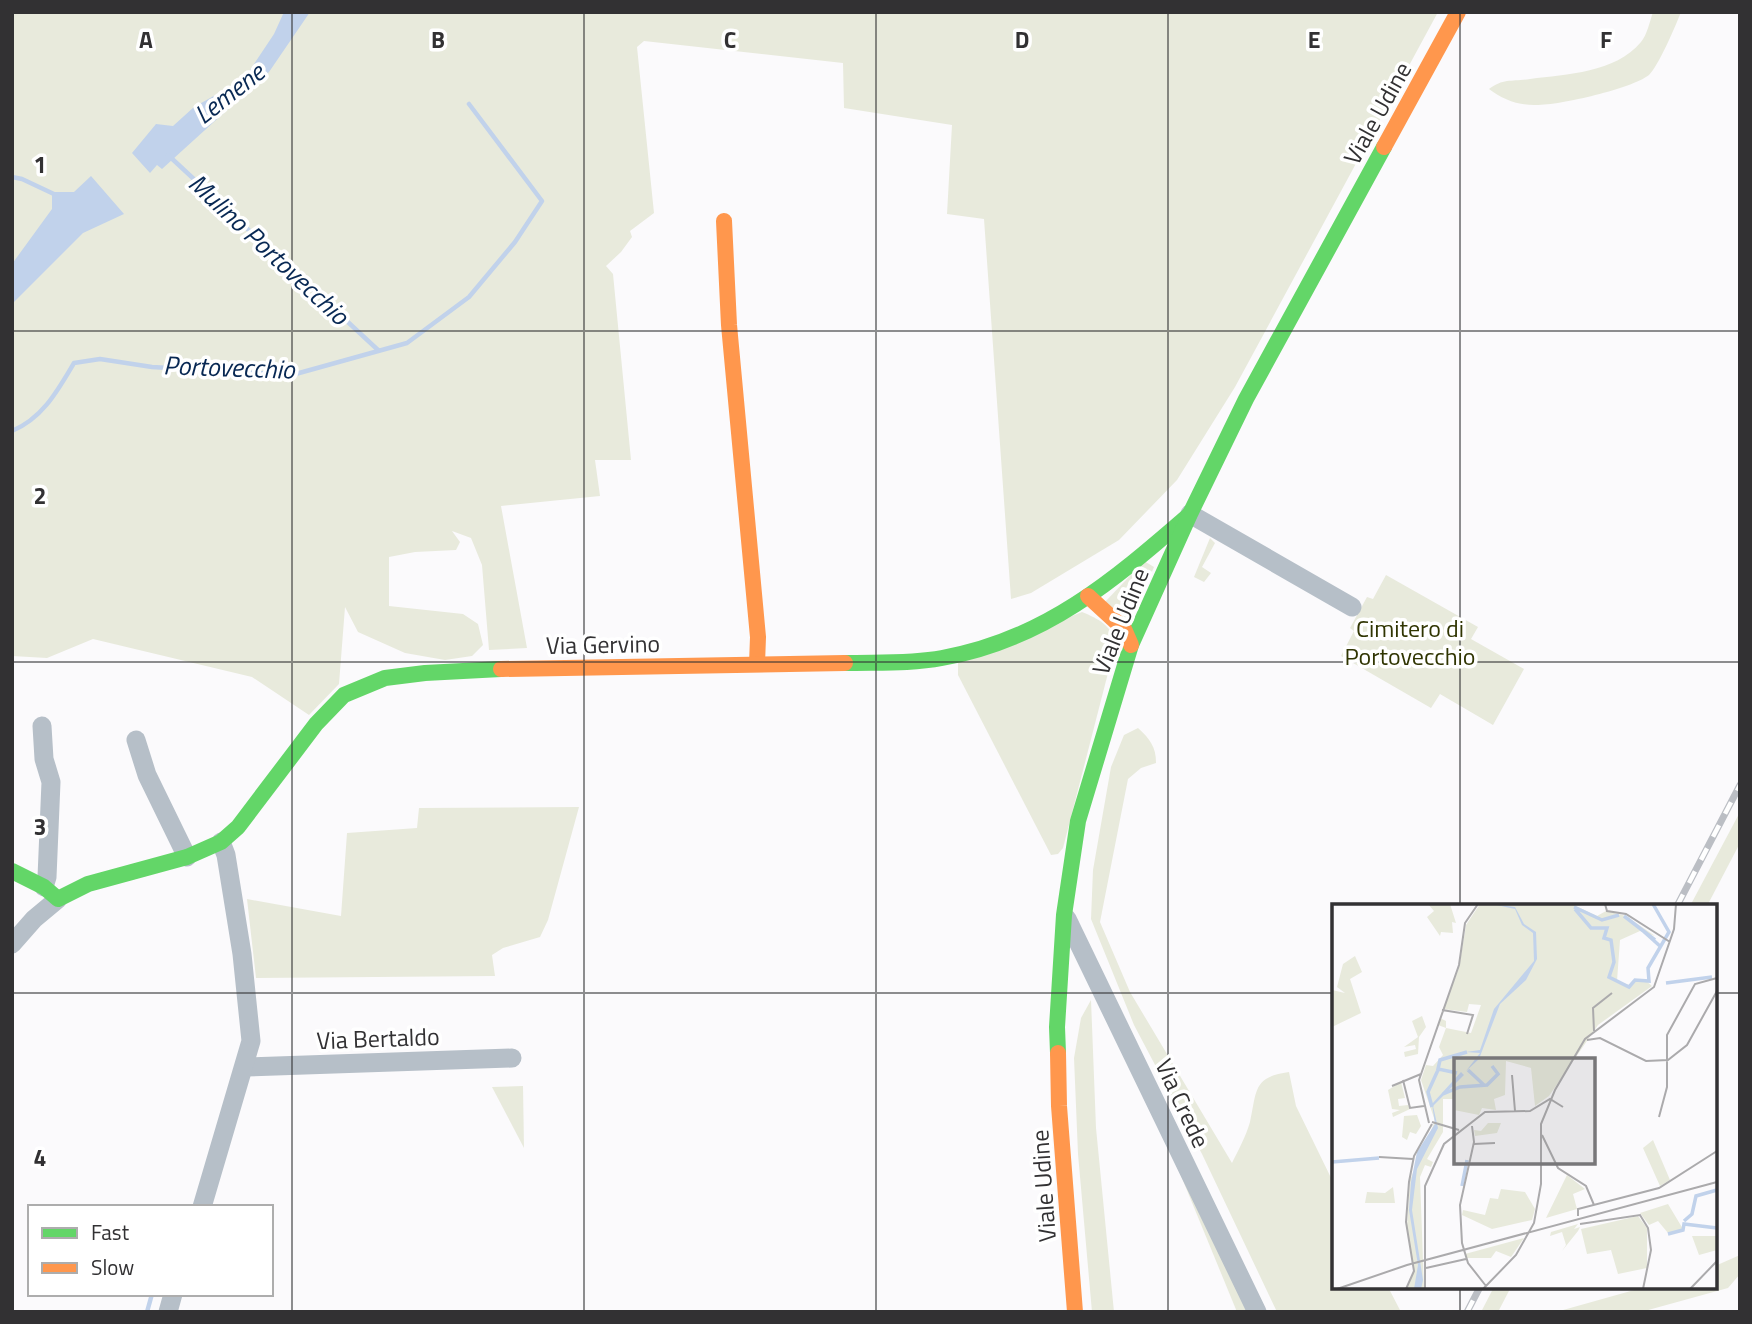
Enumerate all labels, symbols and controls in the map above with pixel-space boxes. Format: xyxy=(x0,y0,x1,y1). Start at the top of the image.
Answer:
text: A xyxy=(139,22,153,57)
text: B xyxy=(431,22,445,57)
text: C xyxy=(724,22,736,57)
text: D xyxy=(1015,22,1029,57)
text: E xyxy=(1308,22,1320,57)
text: F xyxy=(1600,22,1612,57)
water label: Lemene xyxy=(185,52,274,133)
street label: Viale Udine xyxy=(1334,55,1420,171)
text: 1 xyxy=(34,147,46,182)
water label: Mulino Portovecchio xyxy=(180,164,359,335)
water label: Portovecchio xyxy=(163,345,297,389)
text: 2 xyxy=(34,478,46,513)
street label: Viale Udine xyxy=(1082,562,1158,680)
park label: Cimitero di Portovecchio xyxy=(1344,610,1476,674)
street label: Via Gervino xyxy=(546,625,660,663)
text: 3 xyxy=(34,809,46,844)
inset map xyxy=(1332,904,1717,1289)
street label: Via Bertaldo xyxy=(316,1018,440,1058)
street label: Via Crede xyxy=(1147,1053,1219,1153)
street label: Viale Udine xyxy=(1021,1129,1065,1243)
text: 4 xyxy=(34,1140,46,1175)
legend xyxy=(28,1205,273,1296)
text: Fast xyxy=(91,1216,130,1248)
text: Slow xyxy=(91,1251,134,1283)

